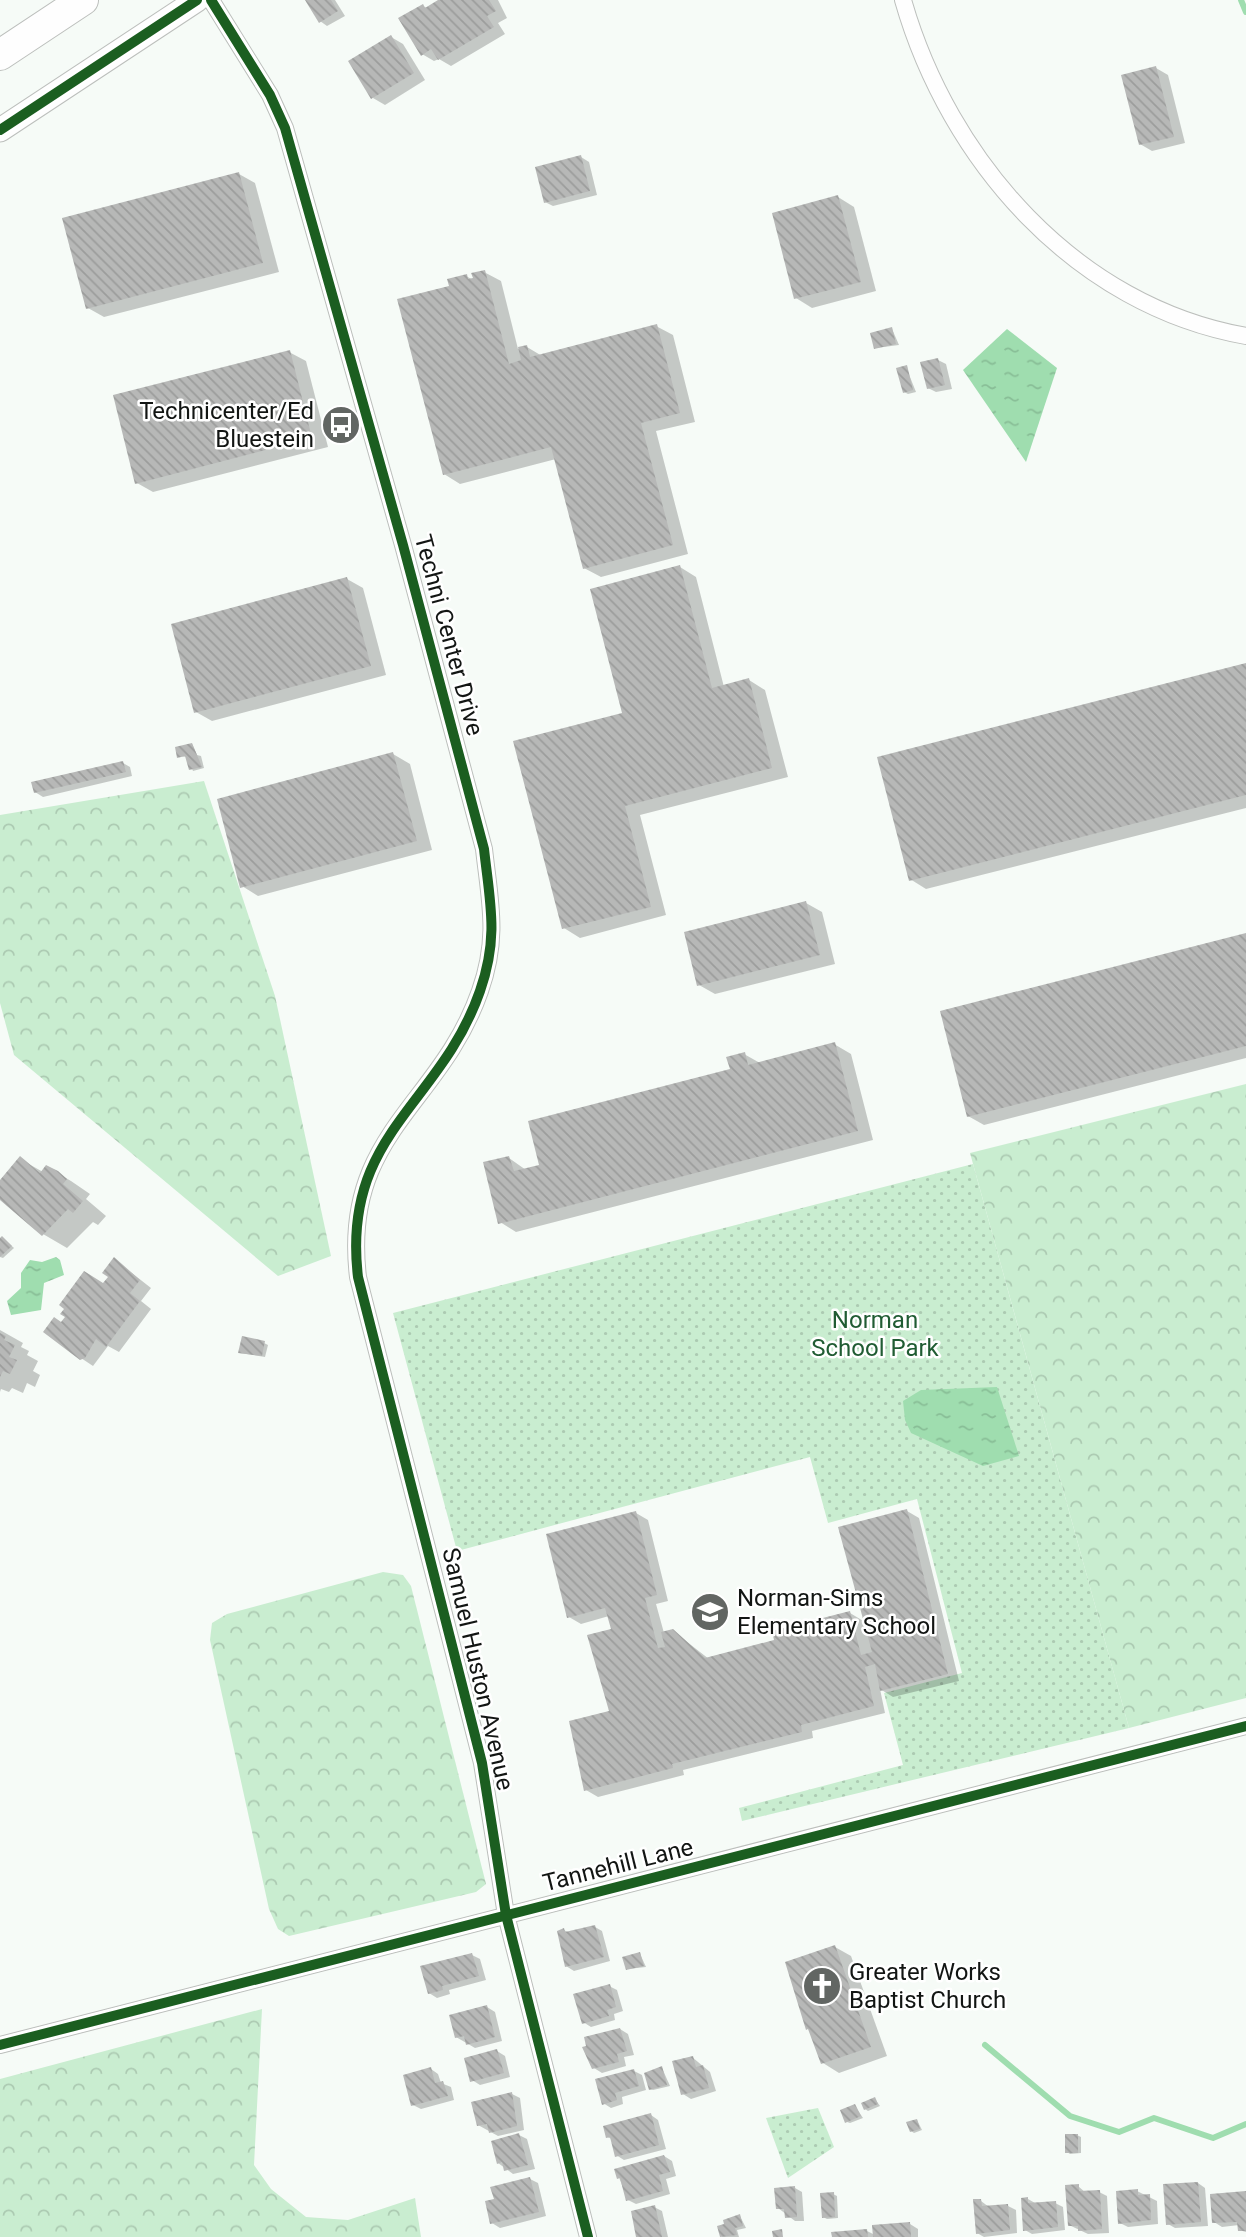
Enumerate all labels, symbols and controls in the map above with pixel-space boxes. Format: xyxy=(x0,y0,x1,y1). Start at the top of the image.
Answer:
place label: Technicenter/Ed Bluestein xyxy=(139,397,314,453)
bus stop icon: Technicenter/Ed Bluestein xyxy=(320,404,362,446)
street label: Techni Center Drive xyxy=(409,531,489,739)
park label: Norman School Park xyxy=(811,1306,940,1362)
street label: Samuel Huston Avenue xyxy=(436,1545,520,1793)
place label: Norman-Sims Elementary School xyxy=(737,1584,936,1640)
school or university icon: Norman-Sims Elementary School xyxy=(689,1591,731,1633)
street label: Tannehill Lane xyxy=(540,1833,696,1897)
place label: Greater Works Baptist Church xyxy=(849,1958,1006,2014)
church icon: Greater Works Baptist Church xyxy=(801,1965,843,2007)

